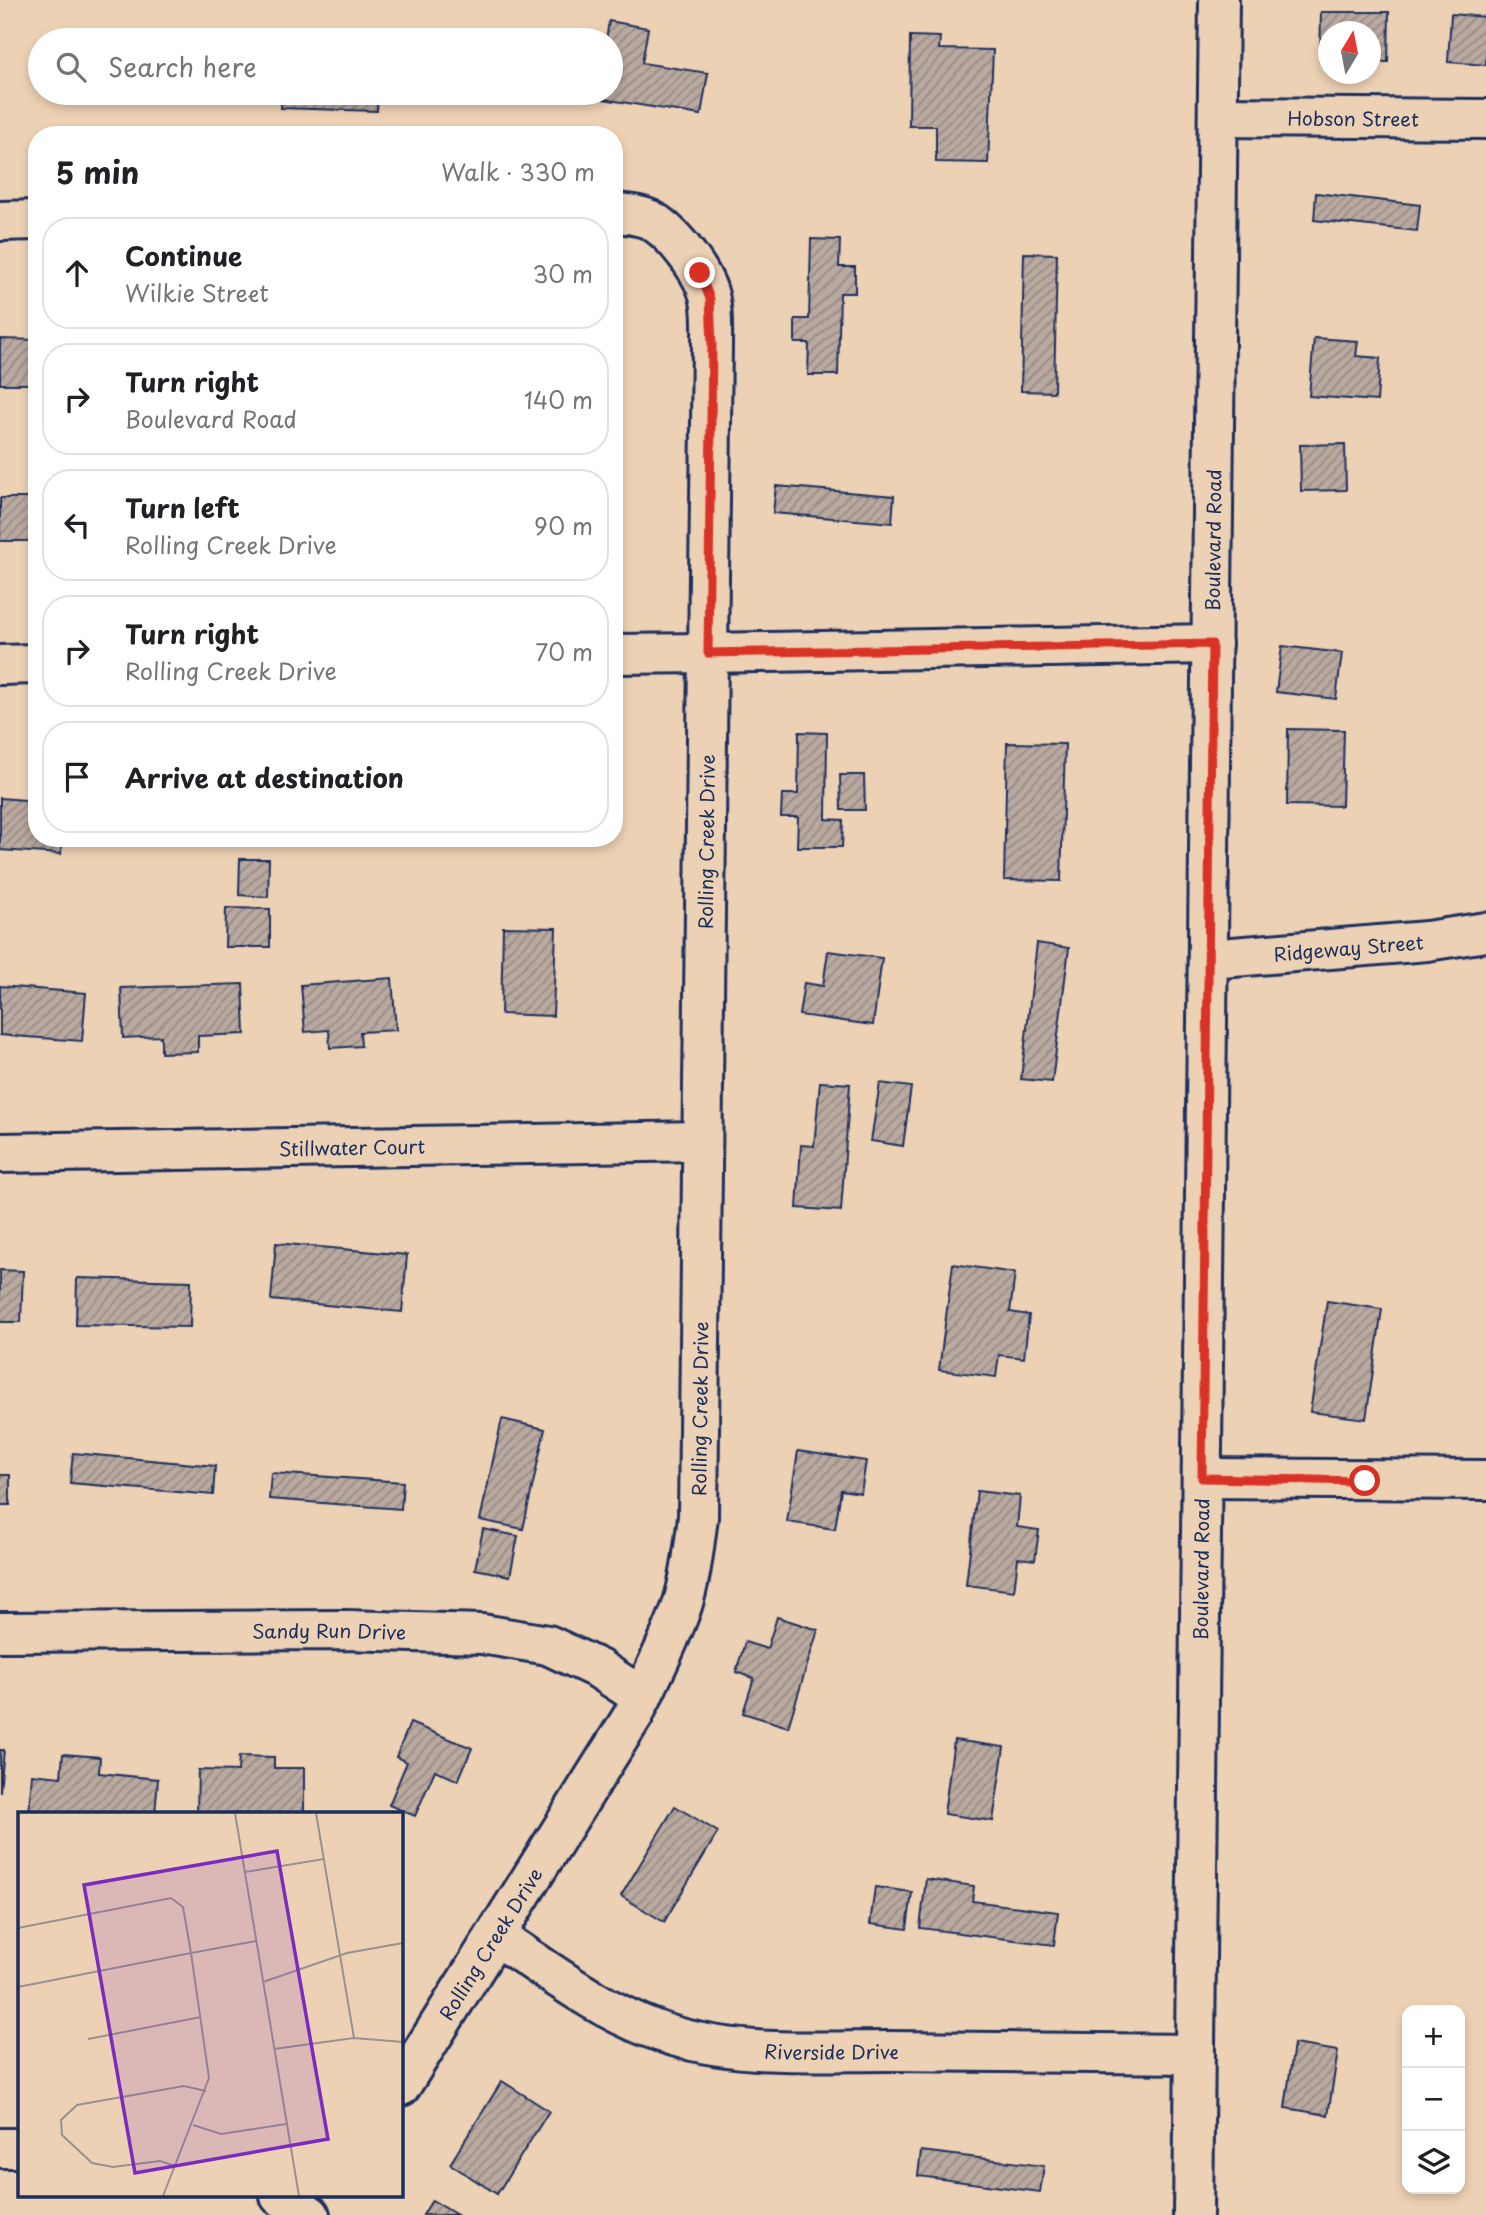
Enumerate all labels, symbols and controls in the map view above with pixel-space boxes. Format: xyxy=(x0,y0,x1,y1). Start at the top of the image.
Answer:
north arrow xyxy=(1318,21,1381,84)
search box xyxy=(28,28,623,105)
text: Search here xyxy=(108,47,257,86)
icon: search xyxy=(52,48,90,86)
street label: Hobson Street xyxy=(1287,104,1419,132)
text: 5 min xyxy=(56,149,139,194)
text: Walk · 330 m xyxy=(441,154,595,189)
text: Continue xyxy=(125,236,242,275)
icon: ahead xyxy=(58,254,96,292)
text: 30 m xyxy=(532,256,593,291)
route end xyxy=(684,257,715,288)
text: Wilkie Street xyxy=(125,275,269,310)
text: Turn right xyxy=(125,362,259,401)
icon: right xyxy=(58,380,96,418)
text: 140 m xyxy=(524,382,593,417)
text: Boulevard Road xyxy=(125,401,297,436)
street label: Boulevard Road xyxy=(1198,469,1227,611)
text: Turn left xyxy=(125,488,240,527)
icon: left xyxy=(58,506,96,544)
text: 90 m xyxy=(534,508,593,543)
text: Rolling Creek Drive xyxy=(125,527,337,562)
text: Turn right xyxy=(125,614,259,653)
icon: right xyxy=(58,632,96,670)
text: 70 m xyxy=(535,634,593,669)
text: Rolling Creek Drive xyxy=(125,653,337,688)
street label: Rolling Creek Drive xyxy=(691,754,721,929)
icon: arrive xyxy=(58,758,96,796)
text: Arrive at destination xyxy=(125,758,404,797)
street label: Ridgeway Street xyxy=(1272,927,1425,968)
street label: Stillwater Court xyxy=(279,1132,426,1162)
street label: Rolling Creek Drive xyxy=(684,1321,714,1496)
route start xyxy=(1349,1465,1380,1496)
street label: Boulevard Road xyxy=(1186,1498,1215,1640)
street label: Sandy Run Drive xyxy=(252,1616,406,1646)
inset map xyxy=(18,1812,402,2198)
street label: Rolling Creek Drive xyxy=(432,1862,548,2025)
map controls xyxy=(1402,2005,1465,2194)
button: + xyxy=(1402,2005,1465,2068)
street label: Riverside Drive xyxy=(764,2036,899,2066)
button: − xyxy=(1402,2068,1465,2131)
button: layers xyxy=(1402,2131,1465,2194)

